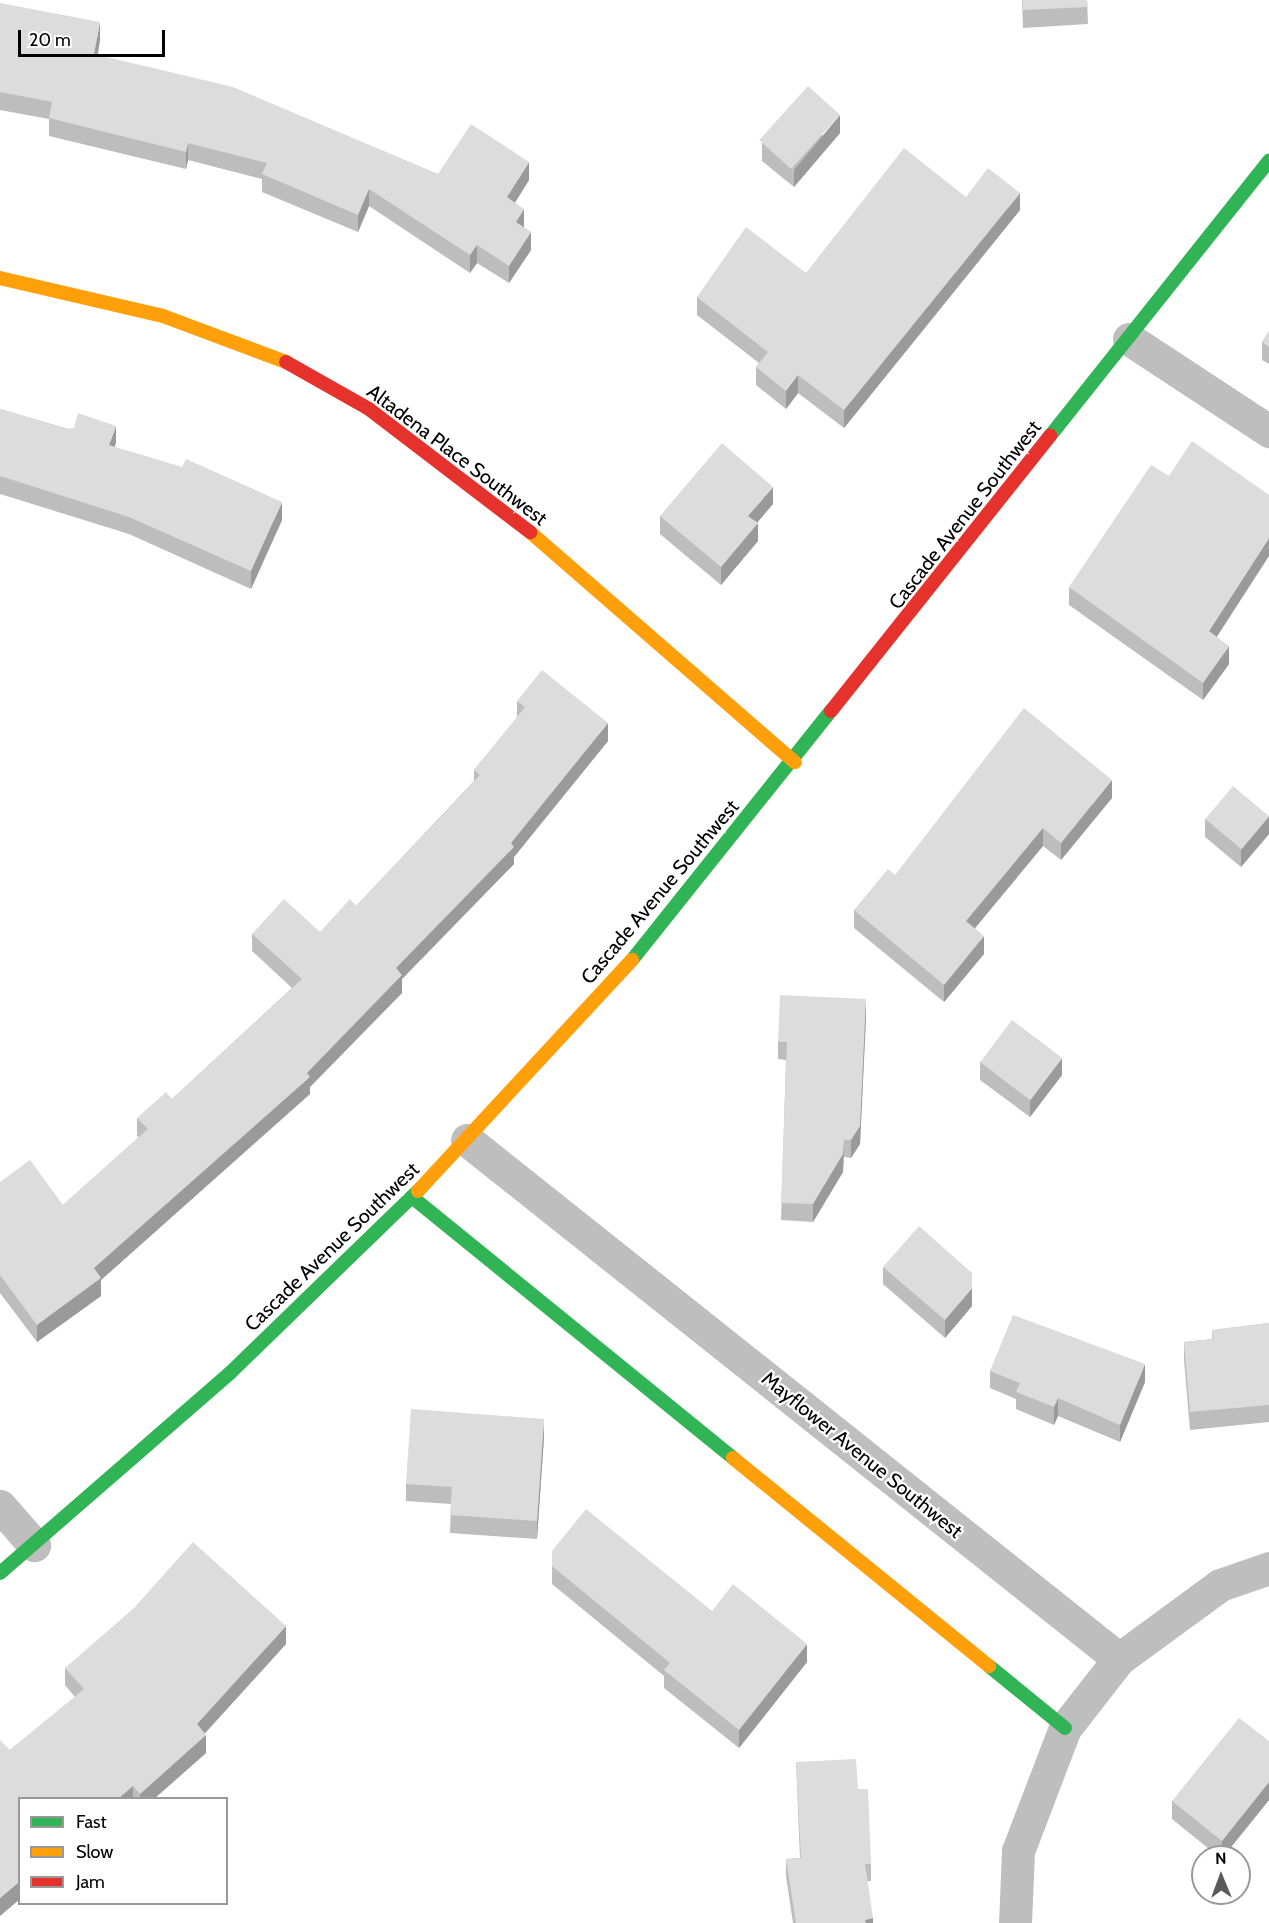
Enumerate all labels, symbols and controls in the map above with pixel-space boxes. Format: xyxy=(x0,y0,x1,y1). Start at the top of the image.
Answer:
scale bar xyxy=(21,18,168,56)
text: 20 m xyxy=(29,29,71,51)
street label: Altadena Place Southwest xyxy=(362,379,552,531)
street label: Cascade Avenue Southwest xyxy=(884,416,1046,614)
street label: Cascade Avenue Southwest xyxy=(576,795,744,989)
street label: Cascade Avenue Southwest xyxy=(240,1157,424,1337)
street label: Mayflower Avenue Southwest xyxy=(757,1367,967,1543)
legend xyxy=(18,1797,228,1905)
text: Fast xyxy=(76,1811,107,1833)
text: Slow xyxy=(76,1841,113,1863)
north arrow xyxy=(1191,1845,1251,1905)
text: N xyxy=(1215,1849,1227,1868)
text: Jam xyxy=(76,1871,105,1893)

